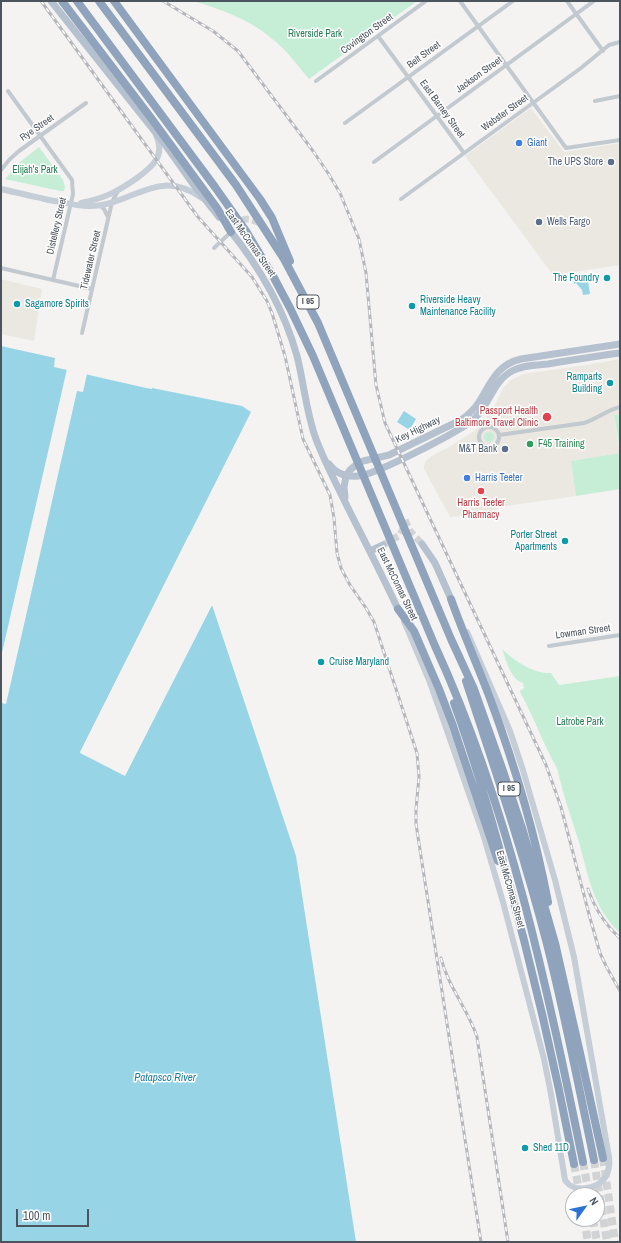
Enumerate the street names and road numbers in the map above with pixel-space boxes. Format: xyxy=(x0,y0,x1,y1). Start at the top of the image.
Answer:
street label: Covington Street xyxy=(339,11,395,57)
street label: Belt Street xyxy=(405,39,443,71)
street label: Jackson Street xyxy=(454,54,504,96)
street label: East Barney Street xyxy=(417,78,467,140)
street label: Webster Street xyxy=(479,92,531,134)
street label: Rye Street xyxy=(18,112,56,144)
street label: Distellery Street xyxy=(45,196,69,256)
street label: East McComas Street xyxy=(222,207,278,279)
street label: Tidewater Street xyxy=(78,229,104,291)
road number: I 95 xyxy=(297,295,319,309)
street label: Key Highway xyxy=(394,414,442,446)
street label: East McComas Street xyxy=(374,546,420,622)
street label: Lowman Street xyxy=(555,622,611,642)
road number: I 95 xyxy=(498,782,520,796)
street label: East McComas Street xyxy=(493,849,527,929)

